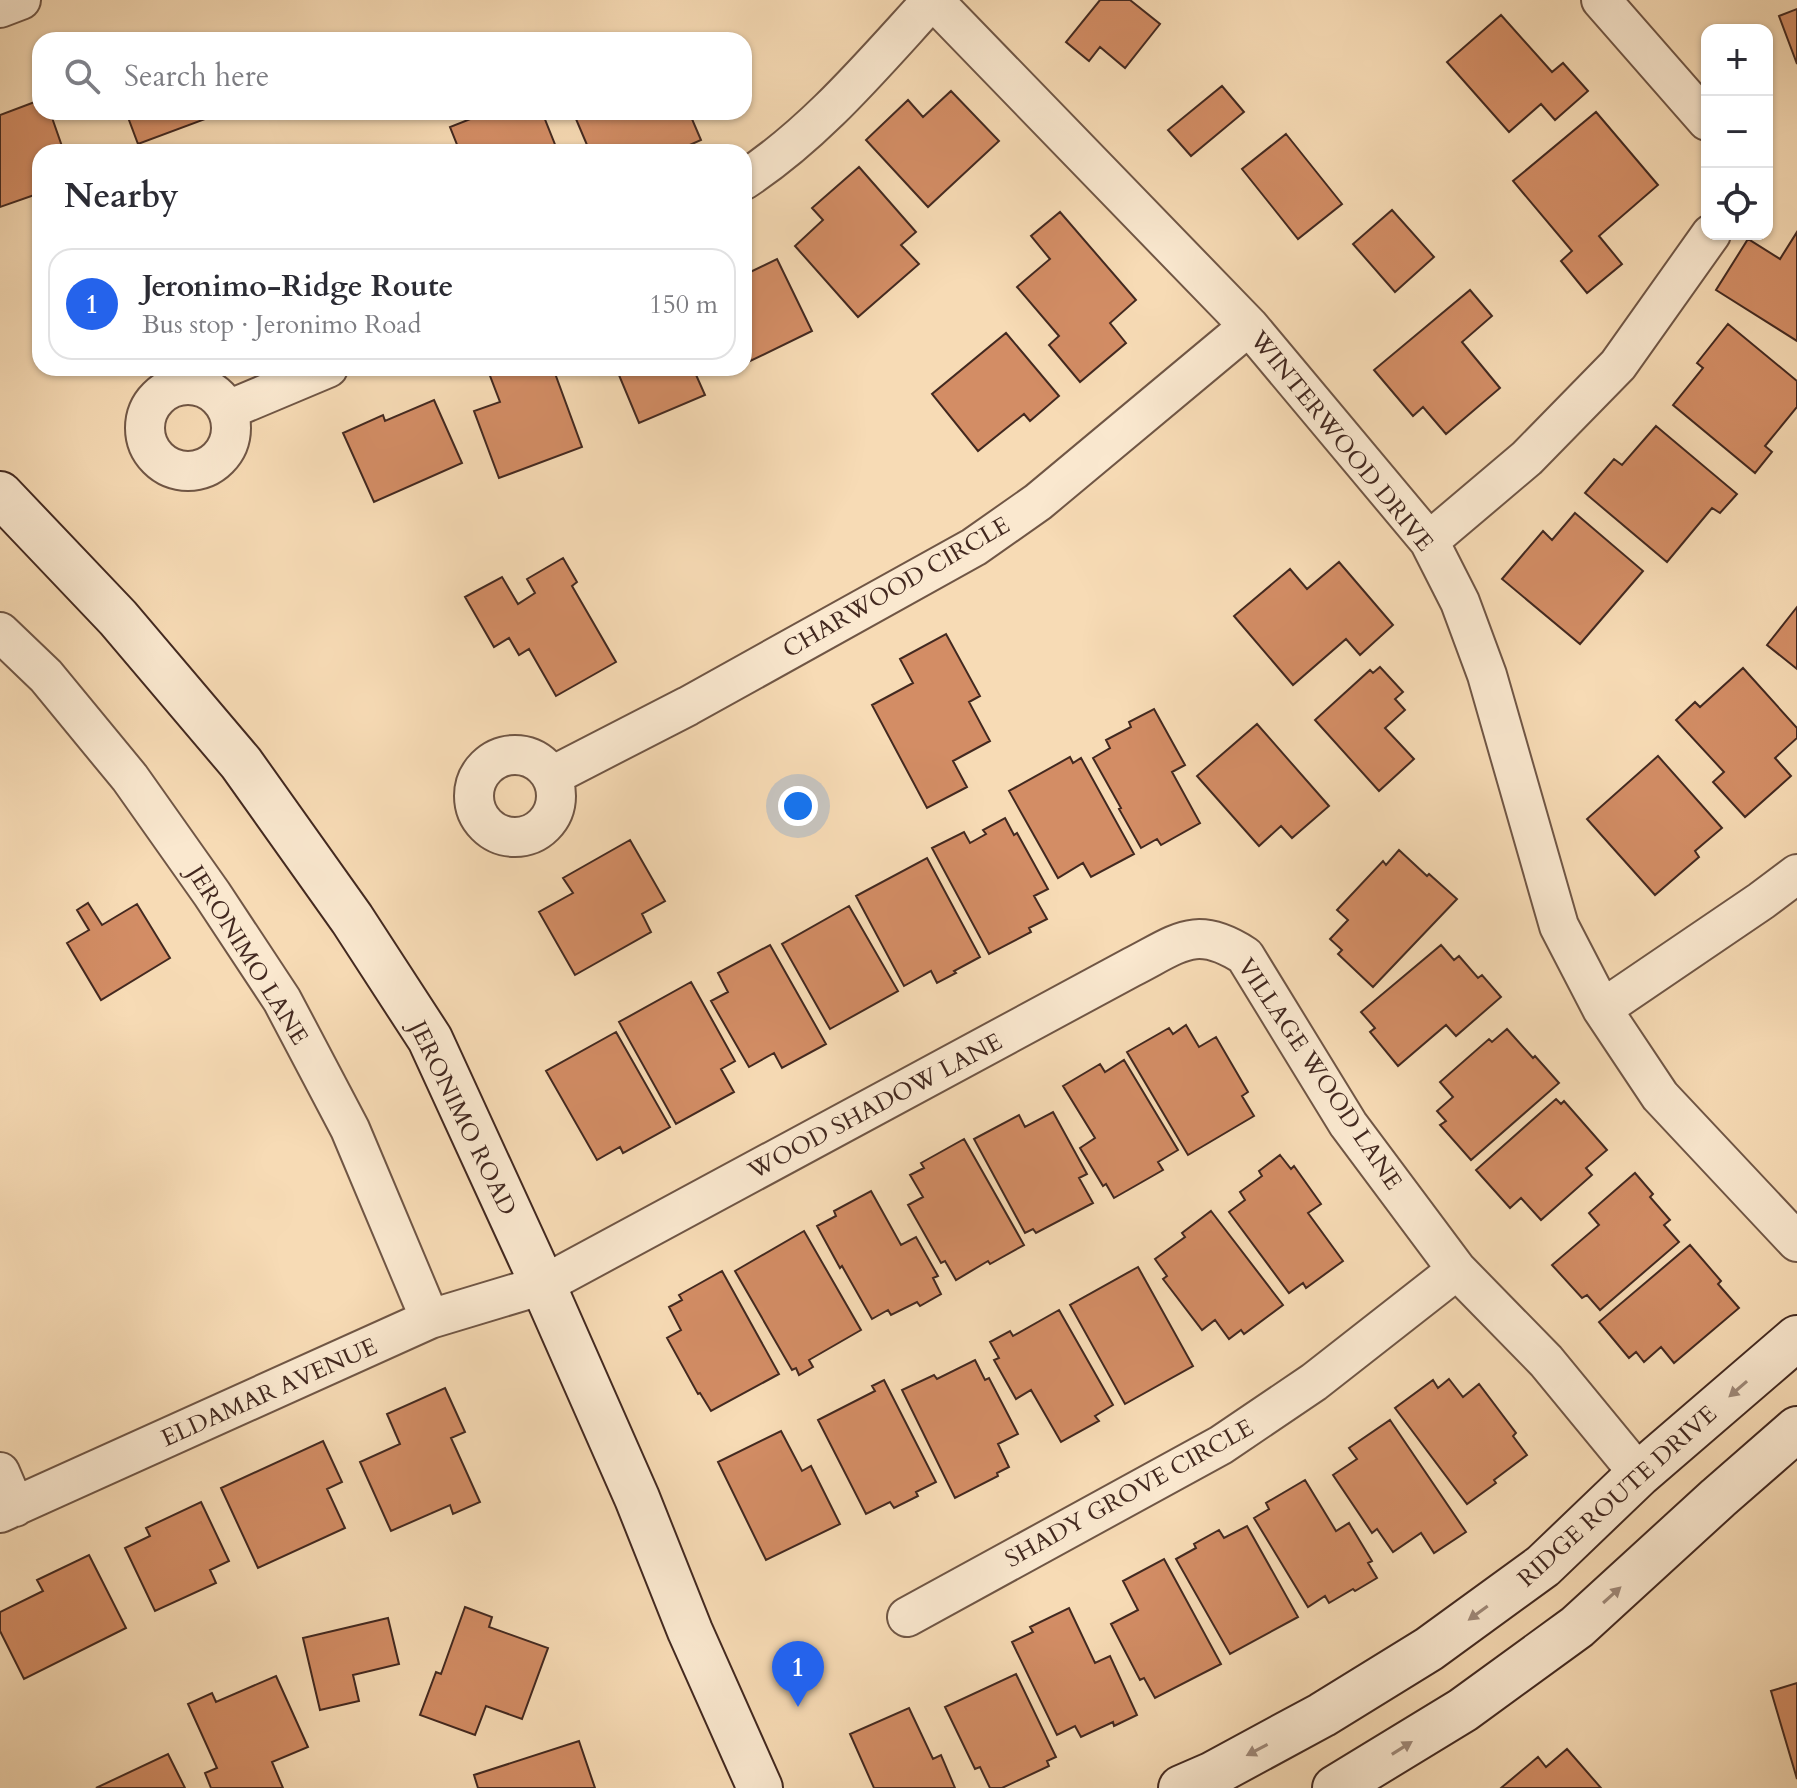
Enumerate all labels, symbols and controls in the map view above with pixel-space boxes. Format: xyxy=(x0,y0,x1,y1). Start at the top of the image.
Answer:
map controls xyxy=(1701,24,1773,240)
button: + xyxy=(1701,24,1773,96)
search box xyxy=(32,32,752,120)
icon: search xyxy=(60,54,104,98)
text: Search here xyxy=(124,56,269,97)
button: − xyxy=(1701,96,1773,168)
button: locate xyxy=(1701,168,1773,240)
text: Nearby xyxy=(64,173,179,219)
text: Jeronimo-Ridge Route xyxy=(142,266,453,307)
text: 1 xyxy=(85,287,99,322)
text: 150 m xyxy=(649,287,718,322)
text: Bus stop · Jeronimo Road xyxy=(142,307,421,342)
street label: WINTERWOOD DRIVE xyxy=(1242,323,1441,559)
street label: CHARWOOD CIRCLE xyxy=(777,509,1016,666)
your location xyxy=(778,786,818,826)
street label: JERONIMO LANE xyxy=(178,857,316,1051)
street label: VILLAGE WOOD LANE xyxy=(1230,952,1410,1197)
street label: JERONIMO ROAD xyxy=(400,1013,524,1221)
street label: WOOD SHADOW LANE xyxy=(742,1025,1008,1188)
street label: ELDAMAR AVENUE xyxy=(156,1330,382,1455)
one-way arrow xyxy=(1728,1380,1748,1397)
street label: RIDGE ROUTE DRIVE xyxy=(1511,1398,1724,1595)
street label: SHADY GROVE CIRCLE xyxy=(999,1411,1259,1576)
one-way arrow xyxy=(1602,1587,1621,1605)
one-way arrow xyxy=(1467,1605,1488,1621)
pin: 1 xyxy=(772,1641,824,1707)
one-way arrow xyxy=(1391,1742,1413,1756)
one-way arrow xyxy=(1246,1743,1268,1757)

